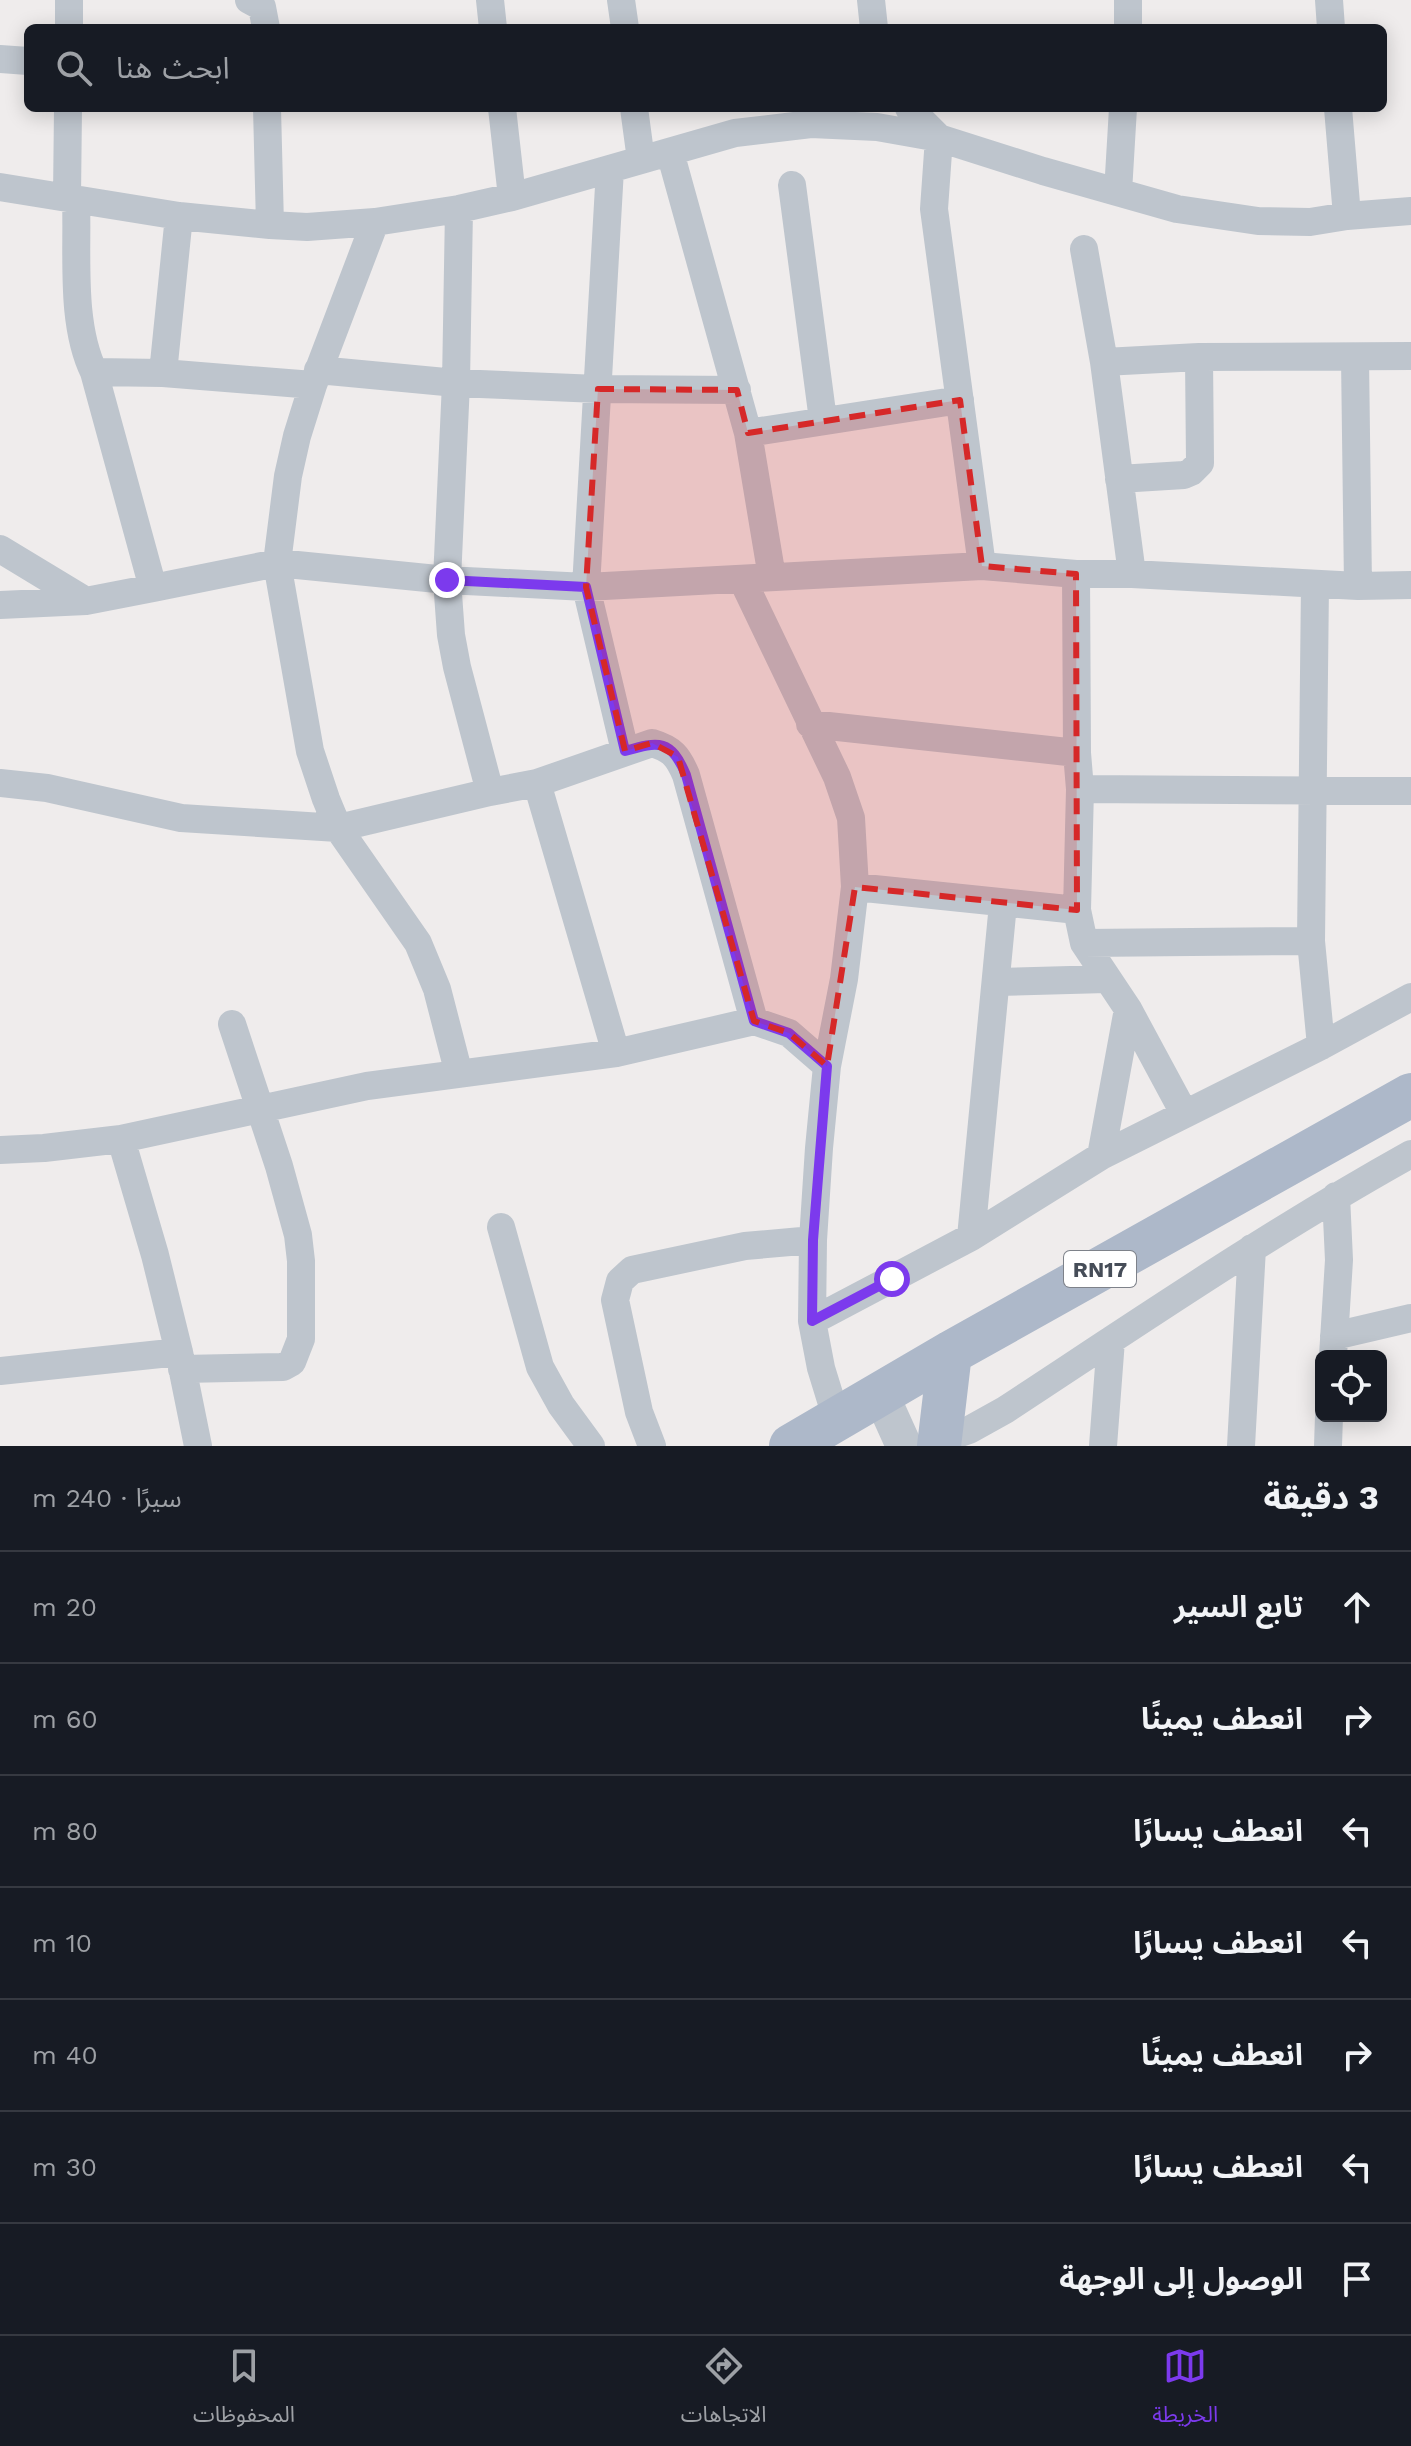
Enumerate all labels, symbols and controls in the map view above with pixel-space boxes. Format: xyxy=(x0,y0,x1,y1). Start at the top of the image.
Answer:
search box xyxy=(24,24,1387,112)
icon: search xyxy=(52,46,96,90)
text: ابحث هنا xyxy=(116,50,230,85)
route end xyxy=(429,562,465,598)
road number: RN17 xyxy=(1064,1251,1136,1287)
route start xyxy=(874,1261,910,1297)
map controls xyxy=(1315,1350,1387,1422)
button: locate xyxy=(1315,1350,1387,1422)
text: 3 دقيقة xyxy=(1264,1477,1379,1517)
text: سيرًا · 240 m xyxy=(32,1483,182,1513)
icon: ahead xyxy=(1335,1585,1379,1629)
text: تابع السير xyxy=(1174,1589,1303,1624)
text: 20 m xyxy=(32,1592,97,1622)
icon: right xyxy=(1335,1697,1379,1741)
text: انعطف يمينًا xyxy=(1141,1701,1303,1736)
text: 60 m xyxy=(32,1704,98,1734)
icon: left xyxy=(1335,1809,1379,1853)
text: انعطف يسارًا xyxy=(1133,1813,1303,1848)
text: 80 m xyxy=(32,1816,98,1846)
icon: left xyxy=(1335,1921,1379,1965)
text: انعطف يسارًا xyxy=(1133,1925,1303,1960)
text: 10 m xyxy=(32,1928,92,1958)
icon: right xyxy=(1335,2033,1379,2077)
text: انعطف يمينًا xyxy=(1141,2037,1303,2072)
text: 40 m xyxy=(32,2040,98,2070)
icon: left xyxy=(1335,2145,1379,2189)
text: انعطف يسارًا xyxy=(1133,2149,1303,2184)
text: 30 m xyxy=(32,2152,97,2182)
icon: arrive xyxy=(1335,2257,1379,2301)
text: الوصول إلى الوجهة xyxy=(1059,2261,1303,2296)
tab: المحفوظات xyxy=(193,2344,295,2438)
tab: الاتجاهات xyxy=(681,2344,767,2438)
tab: الخريطة xyxy=(1152,2344,1218,2438)

